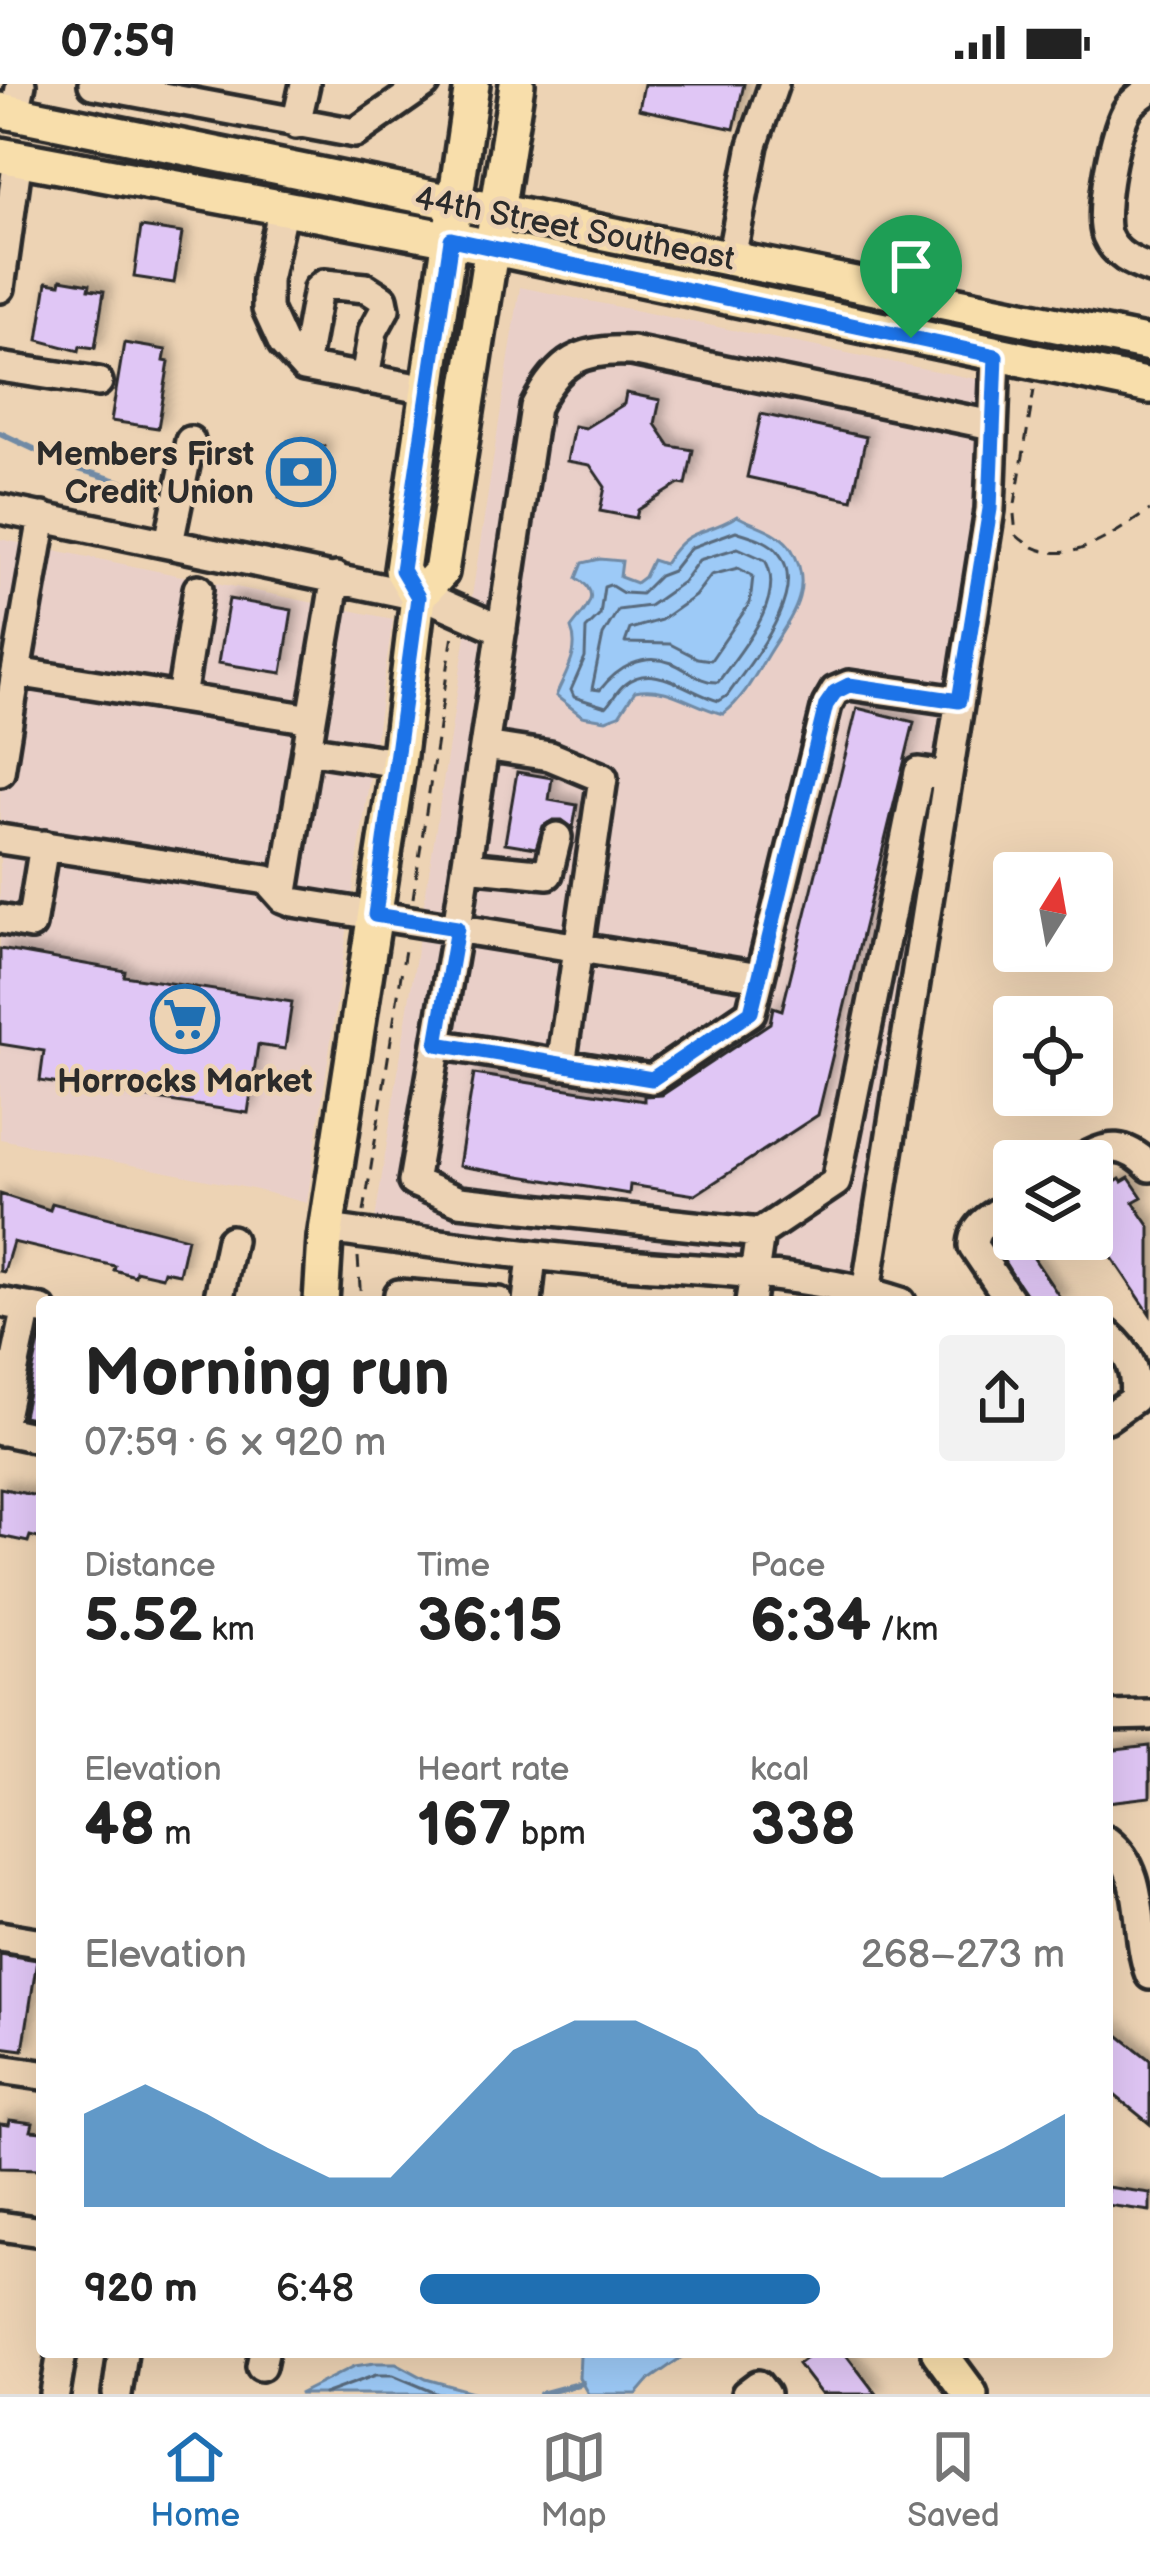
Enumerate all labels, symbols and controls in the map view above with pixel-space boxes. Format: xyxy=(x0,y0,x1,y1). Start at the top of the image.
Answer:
text: 07:59 xyxy=(60,15,176,70)
street label: 44th Street Southeast xyxy=(411,178,738,280)
pin xyxy=(860,215,962,338)
icon: arrive xyxy=(878,233,944,299)
place label: Members First Credit Union xyxy=(35,435,254,513)
bank icon: Members First Credit Union xyxy=(266,437,336,507)
north arrow xyxy=(993,852,1113,972)
map controls xyxy=(993,852,1113,1260)
supermarket icon: Horrocks Market xyxy=(150,984,220,1054)
button: locate xyxy=(993,996,1113,1116)
place label: Horrocks Market xyxy=(57,1062,313,1102)
button: layers xyxy=(993,1140,1113,1260)
text: Morning run xyxy=(84,1335,450,1414)
button: share xyxy=(939,1335,1065,1461)
text: 07:59 · 6 × 920 m xyxy=(84,1420,386,1467)
text: Distance xyxy=(84,1546,216,1586)
text: Time xyxy=(417,1546,490,1586)
text: Pace xyxy=(750,1546,825,1586)
text: 5.52 xyxy=(84,1586,202,1658)
text: 36:15 xyxy=(417,1586,563,1658)
text: 6:34 xyxy=(750,1586,871,1658)
text: km xyxy=(202,1610,255,1650)
text: /km xyxy=(871,1610,938,1650)
text: Elevation xyxy=(84,1750,222,1790)
text: Heart rate xyxy=(417,1750,569,1790)
text: kcal xyxy=(750,1750,809,1790)
text: 48 xyxy=(84,1790,155,1862)
text: 167 xyxy=(417,1790,512,1862)
text: 338 xyxy=(750,1790,856,1862)
text: m xyxy=(155,1814,192,1854)
text: bpm xyxy=(512,1814,586,1854)
text: Elevation xyxy=(84,1932,247,1979)
text: 268–273 m xyxy=(861,1932,1065,1979)
text: 920 m xyxy=(84,2266,198,2313)
text: 6:48 xyxy=(276,2266,354,2313)
tab: Home xyxy=(150,2424,240,2536)
tab: Map xyxy=(540,2424,607,2536)
tab: Saved xyxy=(907,2424,1000,2536)

